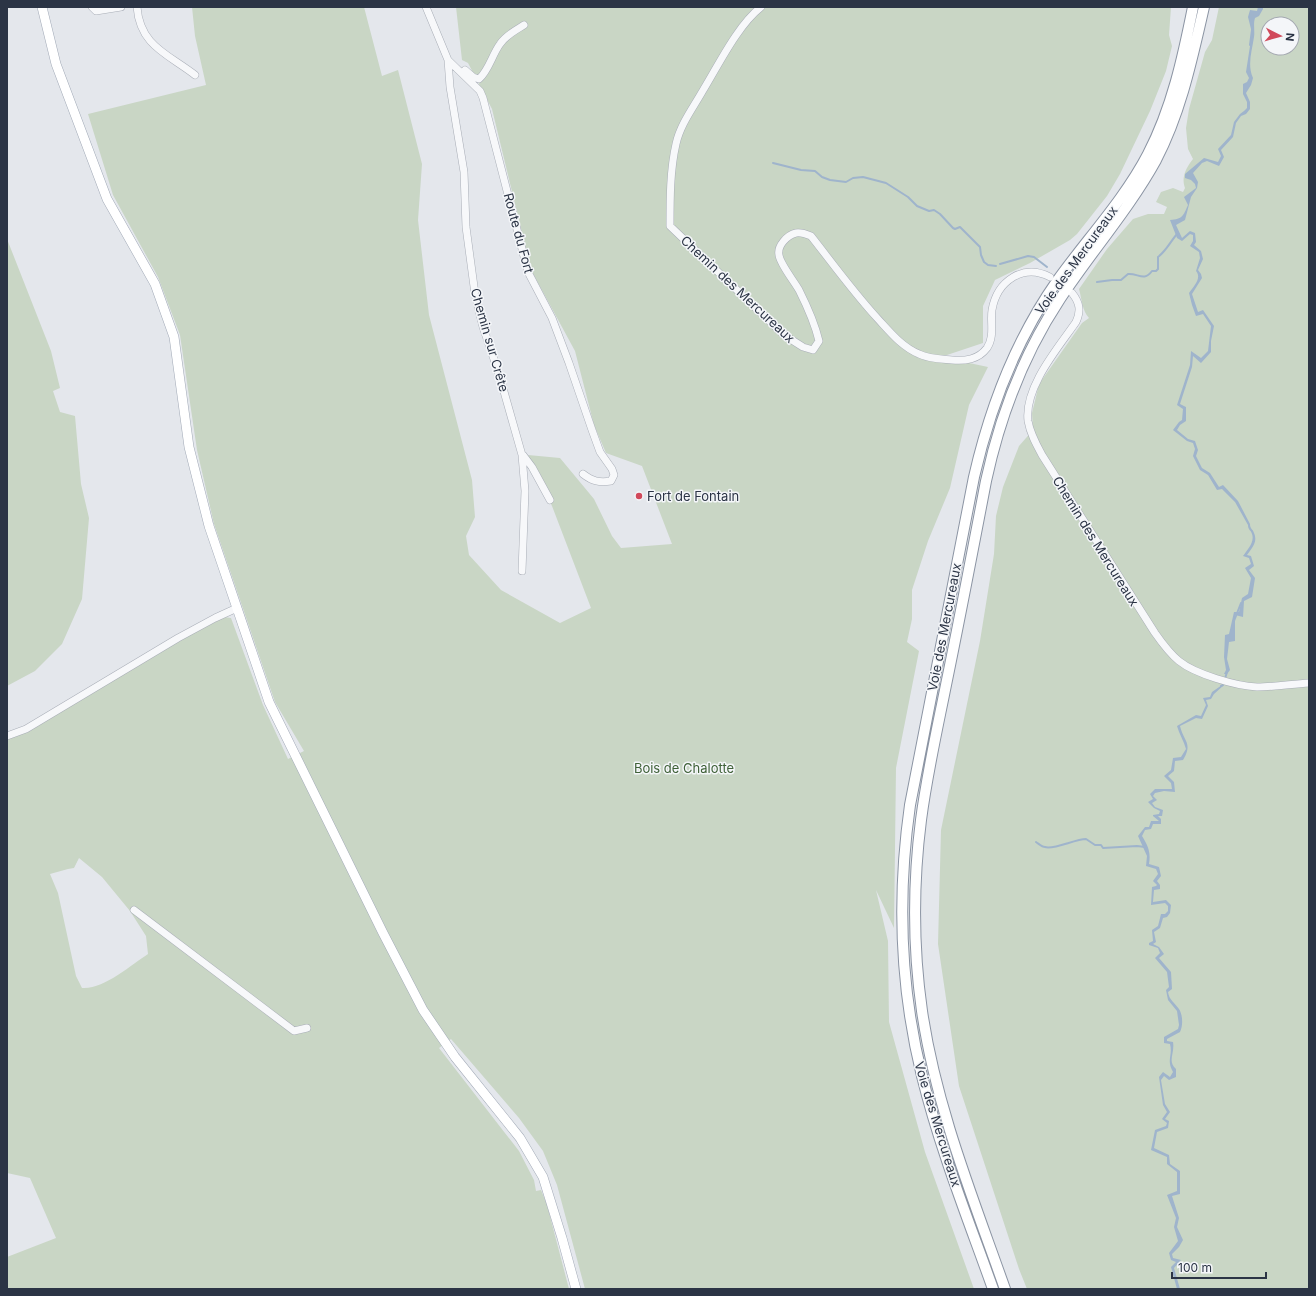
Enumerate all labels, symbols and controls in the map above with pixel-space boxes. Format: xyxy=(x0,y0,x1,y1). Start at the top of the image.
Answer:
north arrow xyxy=(1260,16,1300,56)
text: N xyxy=(1283,32,1297,42)
street label: Route du Fort xyxy=(501,191,537,275)
street label: Voie des Mercureaux xyxy=(1031,203,1121,317)
street label: Chemin des Mercureaux xyxy=(678,232,798,346)
street label: Chemin sur Crête xyxy=(468,286,512,394)
street label: Chemin des Mercureaux xyxy=(1049,473,1143,609)
place label: Fort de Fontain xyxy=(647,488,739,504)
marker: Fort de Fontain xyxy=(634,491,644,501)
street label: Voie des Mercureaux xyxy=(924,562,964,692)
park label: Bois de Chalotte xyxy=(634,760,734,776)
street label: Voie des Mercureaux xyxy=(911,1059,965,1189)
scale bar xyxy=(1172,1254,1266,1280)
text: 100 m xyxy=(1178,1260,1212,1275)

